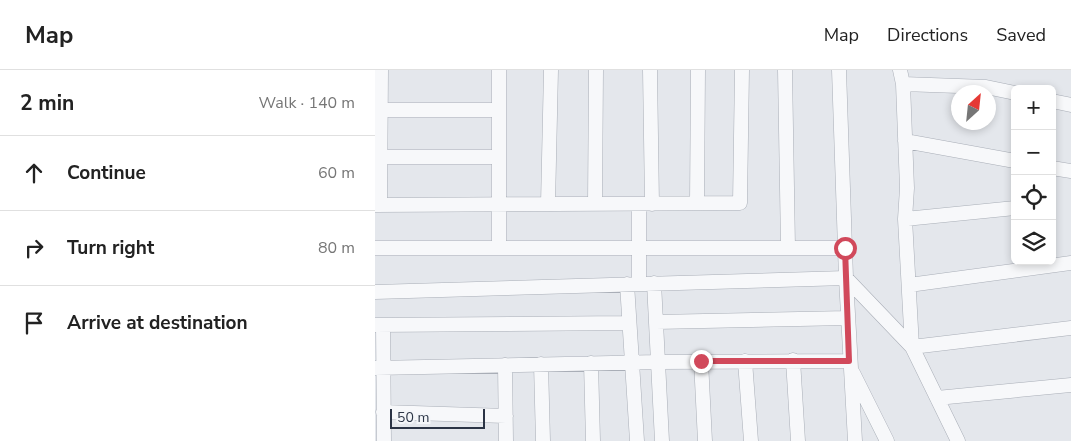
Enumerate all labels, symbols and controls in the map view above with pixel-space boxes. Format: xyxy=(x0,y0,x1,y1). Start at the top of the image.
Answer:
text: Map xyxy=(25,19,73,51)
text: Map xyxy=(824,23,859,47)
text: Directions xyxy=(887,23,968,47)
text: Saved xyxy=(996,23,1046,47)
north arrow xyxy=(951,85,996,130)
map controls xyxy=(1011,85,1056,265)
button: + xyxy=(1011,85,1056,130)
text: 2 min xyxy=(20,89,74,117)
text: Walk · 140 m xyxy=(259,92,355,114)
button: − xyxy=(1011,130,1056,175)
icon: ahead xyxy=(20,159,48,187)
text: Continue xyxy=(67,160,146,186)
text: 60 m xyxy=(318,162,355,184)
button: locate xyxy=(1011,175,1056,220)
button: layers xyxy=(1011,220,1056,265)
icon: right xyxy=(20,234,48,262)
text: Turn right xyxy=(67,235,154,261)
text: 80 m xyxy=(318,237,355,259)
route start xyxy=(834,237,857,260)
icon: arrive xyxy=(20,309,48,337)
text: Arrive at destination xyxy=(67,310,248,336)
route end xyxy=(690,350,713,373)
scale bar xyxy=(390,406,485,429)
text: 50 m xyxy=(397,408,429,427)

